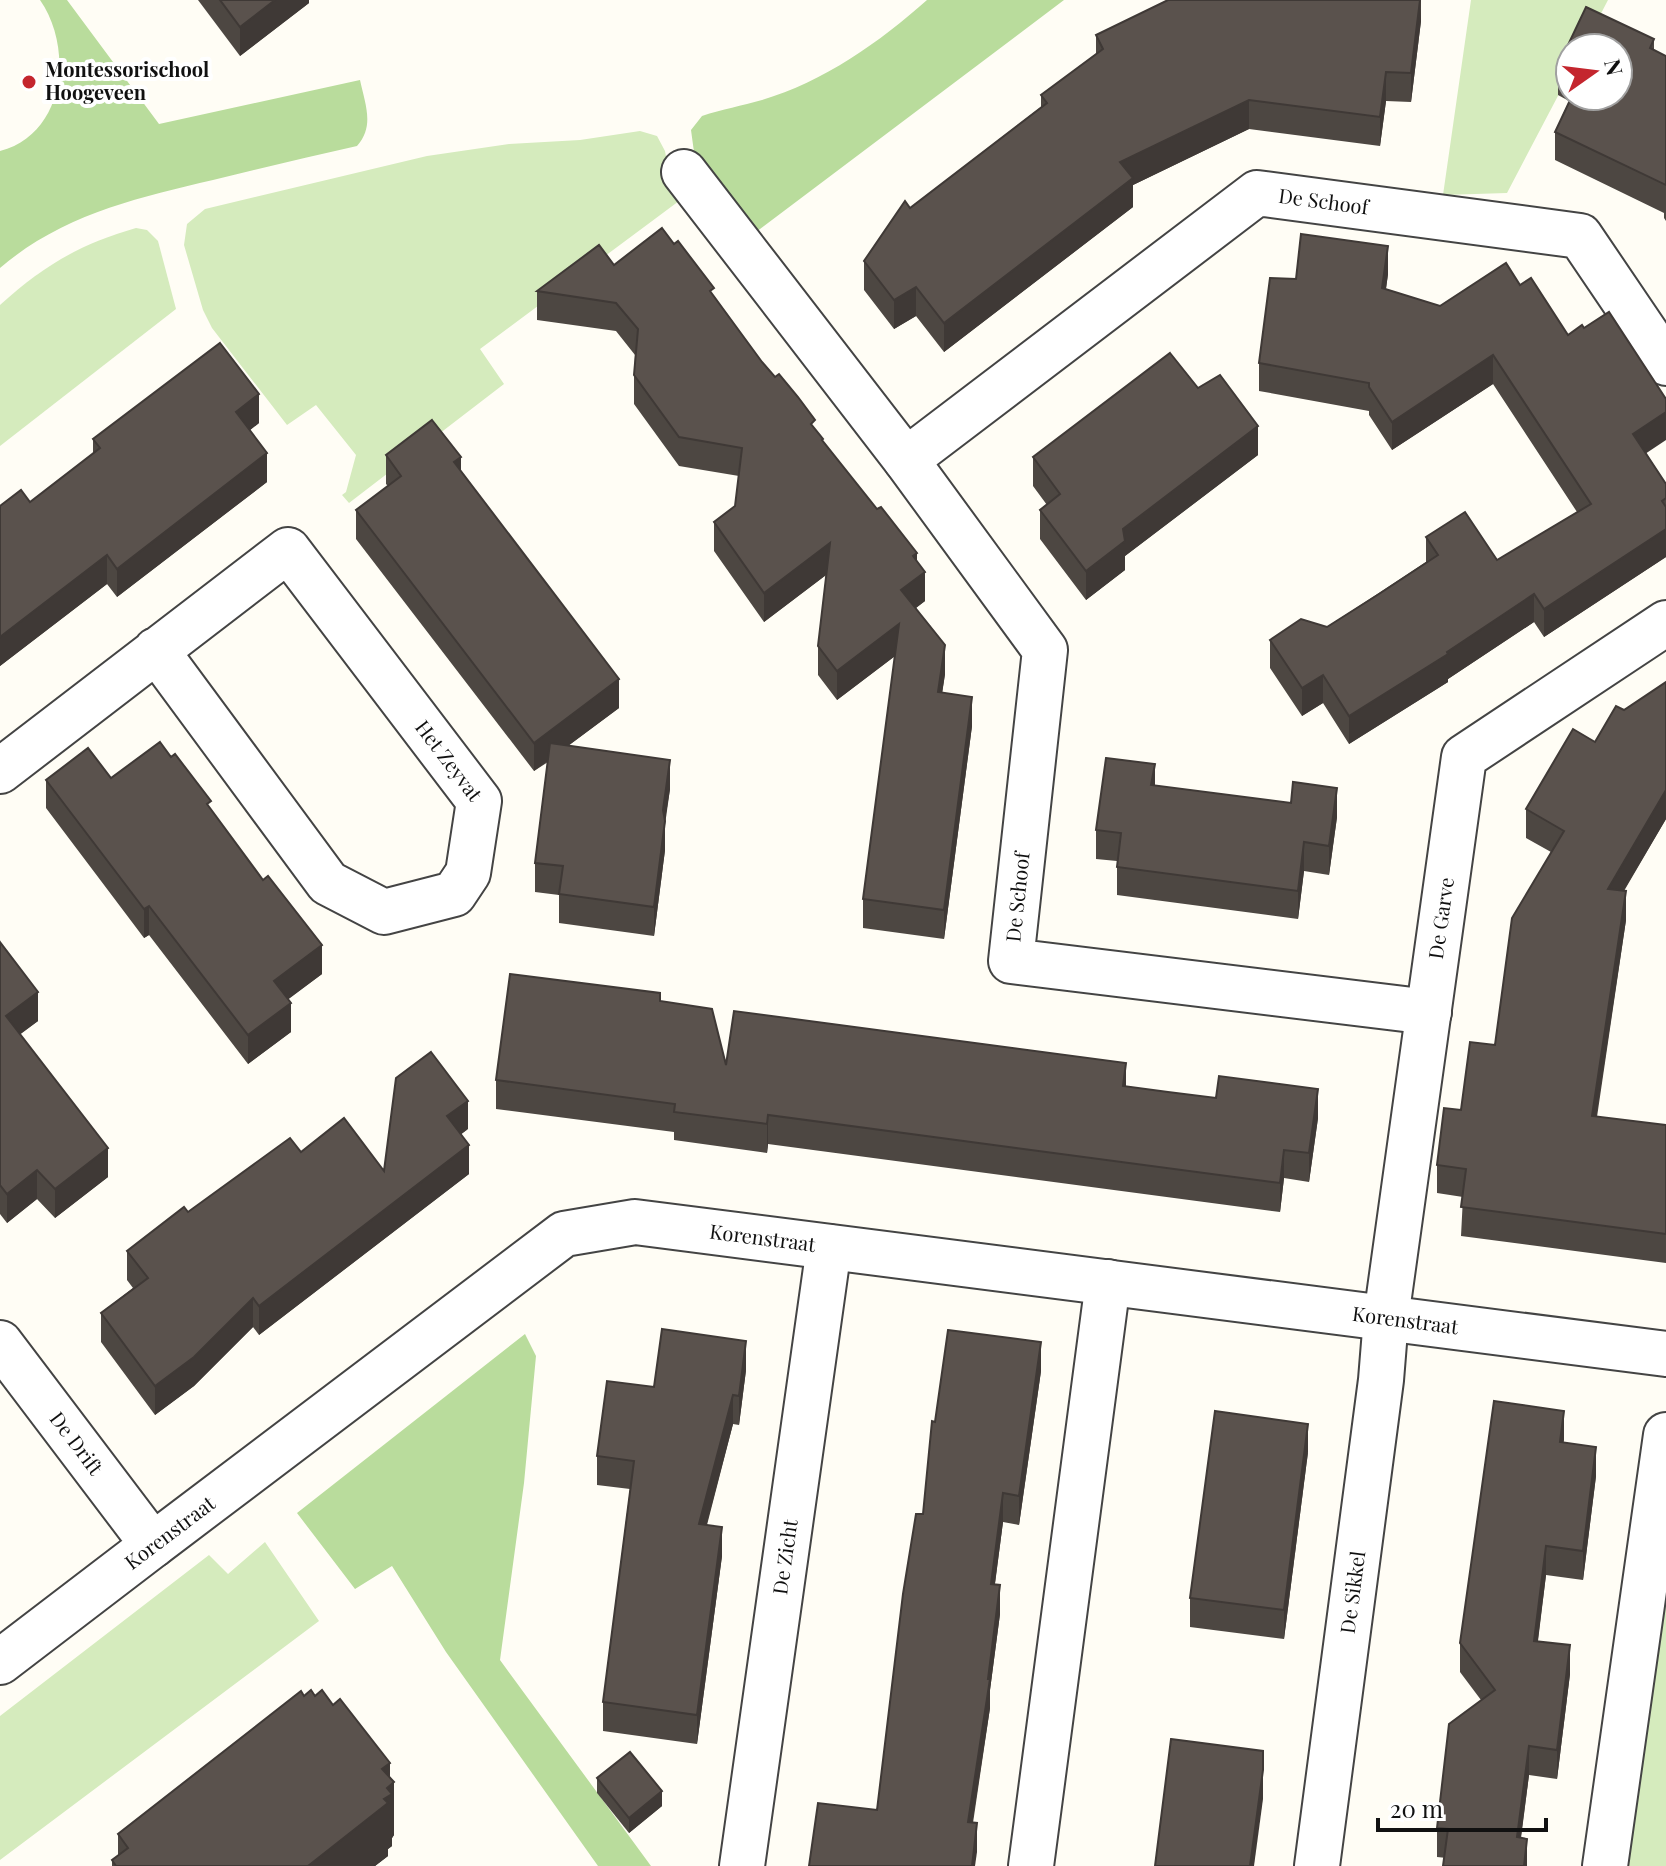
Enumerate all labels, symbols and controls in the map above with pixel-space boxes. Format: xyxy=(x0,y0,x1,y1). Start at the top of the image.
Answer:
north arrow xyxy=(1554,32,1634,112)
place label: Montessorischool Hoogeveen xyxy=(45,55,209,105)
text: N xyxy=(1598,56,1631,78)
marker: Montessorischool Hoogeveen xyxy=(20,73,38,91)
street label: De Schoof xyxy=(1277,181,1372,220)
street label: Het Zeyvat xyxy=(410,714,490,807)
street label: De Schoof xyxy=(998,849,1035,943)
street label: De Garve xyxy=(1421,875,1459,961)
street label: Korenstraat xyxy=(708,1217,818,1257)
street label: Korenstraat xyxy=(1351,1299,1461,1339)
street label: De Drift xyxy=(45,1405,110,1480)
street label: Korenstraat xyxy=(118,1488,220,1575)
street label: De Zicht xyxy=(765,1516,803,1596)
street label: De Sikkel xyxy=(1333,1549,1370,1635)
scale bar xyxy=(1378,1782,1546,1832)
text: 20 m xyxy=(1390,1792,1443,1824)

